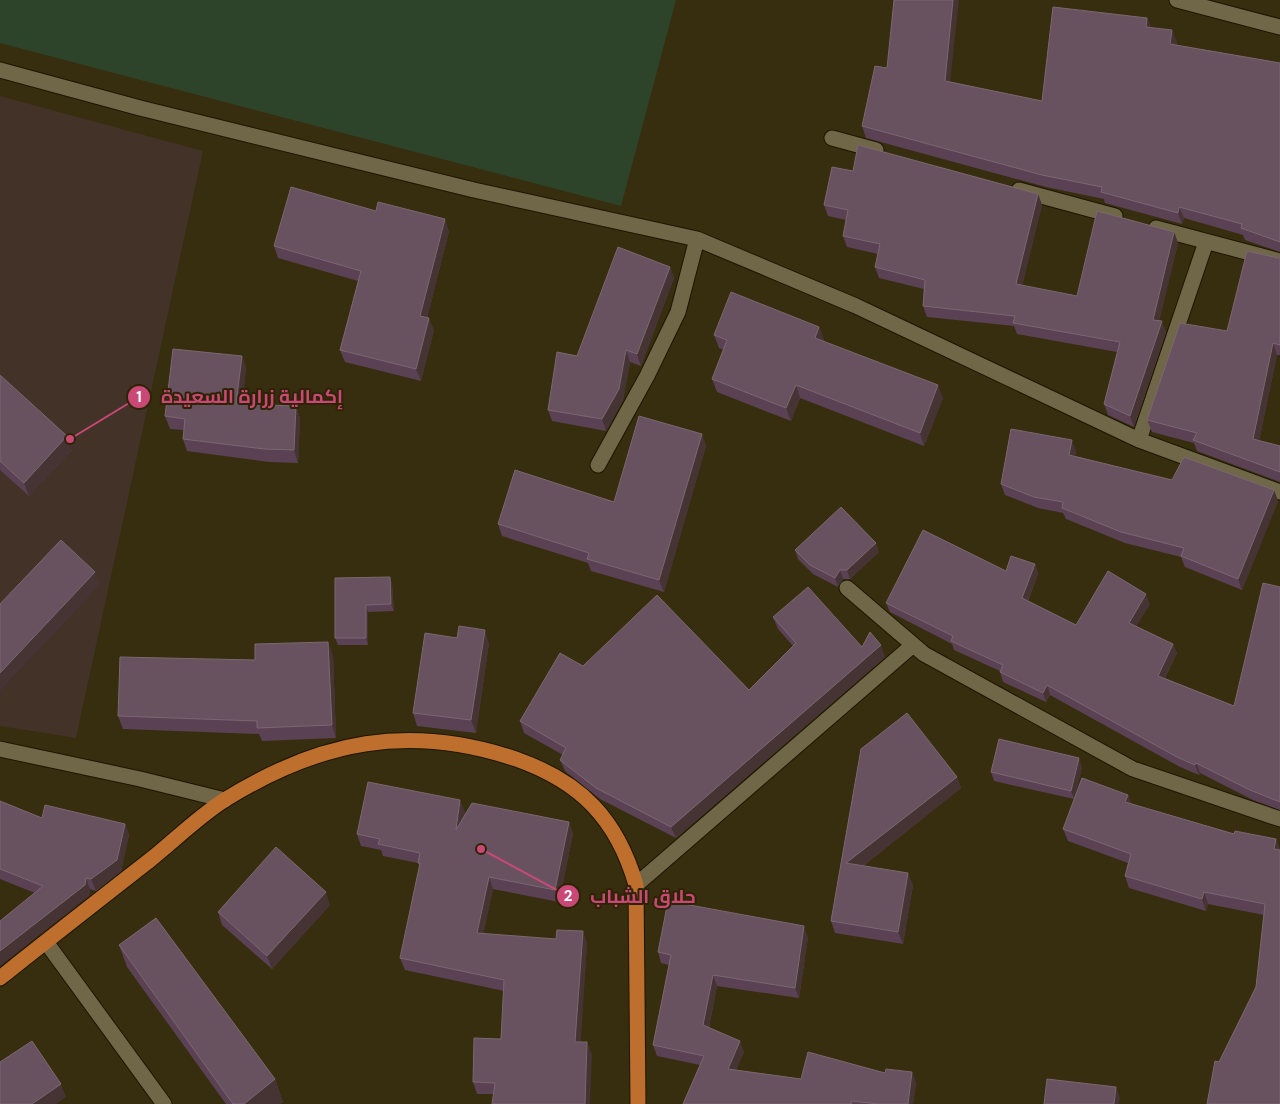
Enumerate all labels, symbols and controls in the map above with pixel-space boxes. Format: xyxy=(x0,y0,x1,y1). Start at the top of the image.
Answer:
callout: إكمالية زرارة السعيدة xyxy=(126,380,353,414)
text: إكمالية زرارة السعيدة xyxy=(161,384,343,410)
text: 1 xyxy=(136,387,142,407)
callout: حلاق الشباب xyxy=(556,879,706,913)
text: حلاق الشباب xyxy=(590,884,696,909)
text: 2 xyxy=(564,886,573,906)

